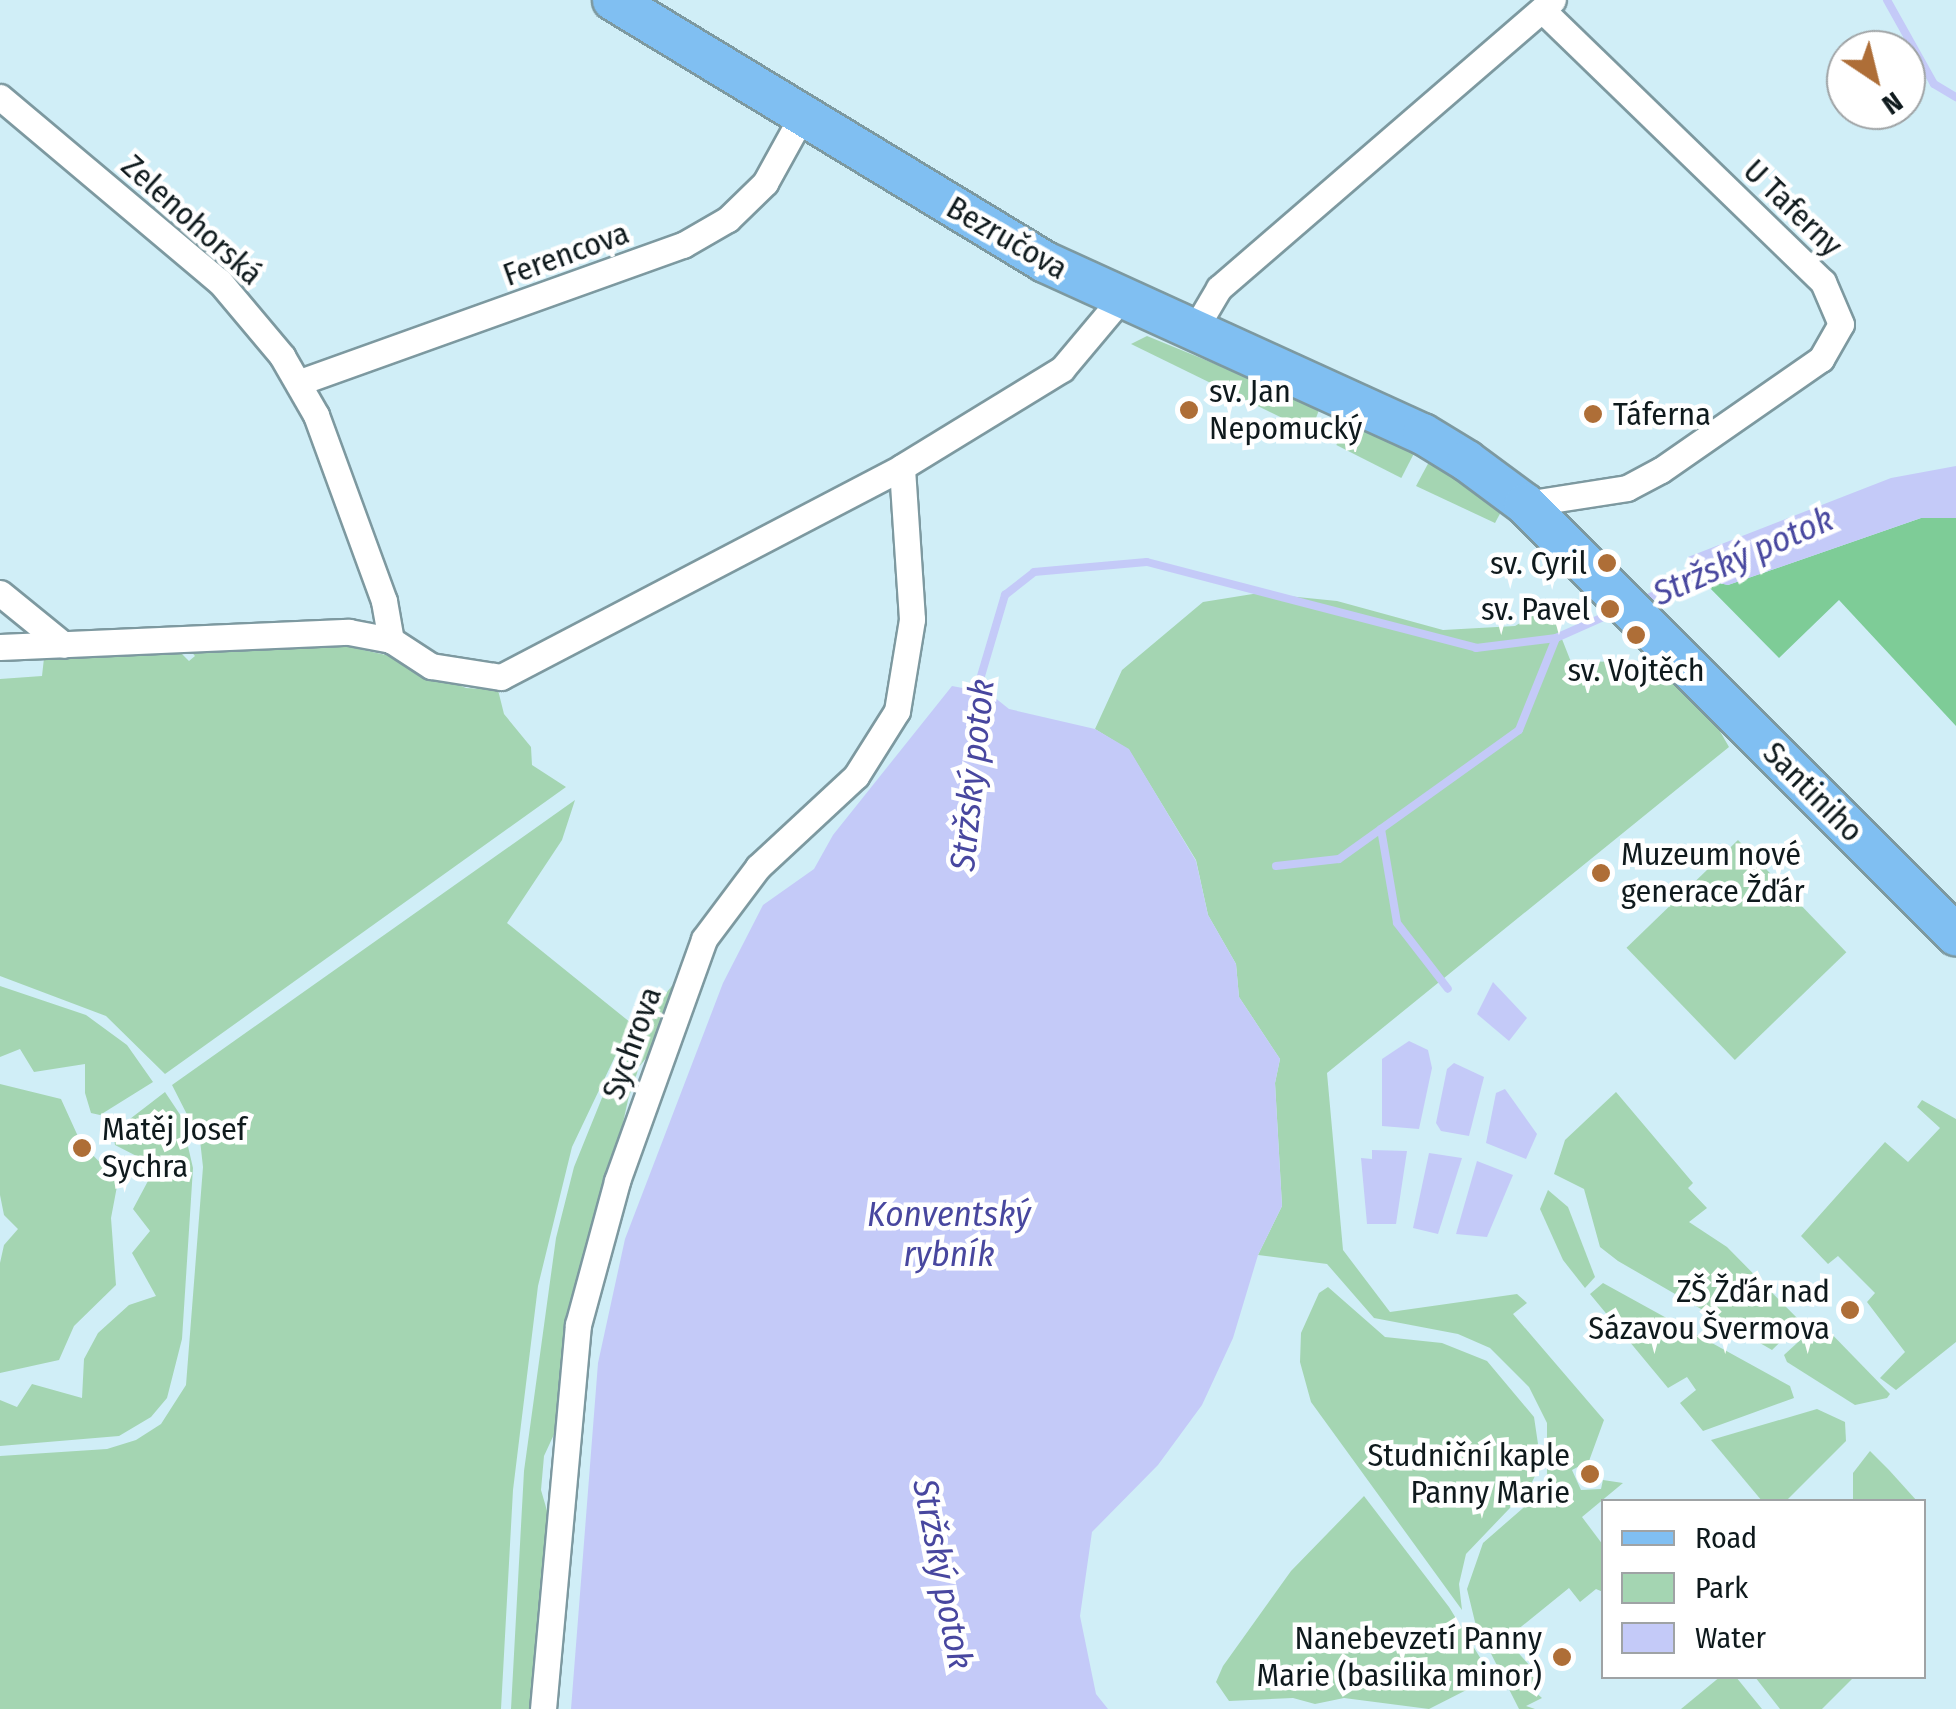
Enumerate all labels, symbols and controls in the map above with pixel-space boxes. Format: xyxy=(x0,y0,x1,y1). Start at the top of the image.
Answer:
north arrow xyxy=(1826,30,1926,130)
text: N xyxy=(1876,85,1909,122)
street label: Zelenohorská xyxy=(114,147,270,293)
street label: U Taferny xyxy=(1736,152,1850,264)
street label: Bezručova xyxy=(940,188,1074,288)
street label: Ferencova xyxy=(498,214,634,294)
place label: sv. Jan Nepomucký xyxy=(1209,373,1362,448)
place label: Táferna xyxy=(1613,395,1711,433)
marker: sv. Jan Nepomucký xyxy=(1178,399,1200,421)
marker: Táferna xyxy=(1582,403,1604,425)
water label: Stržský potok xyxy=(1646,498,1840,614)
place label: sv. Cyril xyxy=(1490,544,1587,582)
marker: sv. Cyril xyxy=(1596,552,1618,574)
place label: sv. Pavel xyxy=(1481,590,1590,628)
marker: sv. Pavel xyxy=(1599,598,1621,620)
marker: sv. Vojtěch xyxy=(1625,624,1647,646)
place label: sv. Vojtěch xyxy=(1567,651,1705,689)
water label: Stržský potok xyxy=(941,677,1003,873)
street label: Santiniho xyxy=(1755,734,1871,850)
place label: Muzeum nové generace Žďár xyxy=(1621,836,1805,911)
marker: Muzeum nové generace Žďár xyxy=(1590,862,1612,884)
street label: Sychrova xyxy=(594,982,670,1104)
place label: Matěj Josef Sychra xyxy=(102,1111,247,1186)
marker: Matěj Josef Sychra xyxy=(71,1137,93,1159)
water label: Konventský rybník xyxy=(867,1193,1031,1275)
place label: ZŠ Žďár nad Sázavou Švermova xyxy=(1588,1273,1830,1348)
marker: ZŠ Žďár nad Sázavou Švermova xyxy=(1839,1299,1861,1321)
place label: Studniční kaple Panny Marie xyxy=(1367,1437,1570,1512)
marker: Studniční kaple Panny Marie xyxy=(1579,1463,1601,1485)
water label: Stržský potok xyxy=(904,1475,982,1673)
legend xyxy=(1601,1499,1926,1679)
text: Road xyxy=(1695,1520,1757,1556)
text: Park xyxy=(1695,1570,1748,1606)
place label: Nanebevzetí Panny Marie (basilika minor) xyxy=(1257,1620,1542,1695)
text: Water xyxy=(1695,1620,1766,1656)
marker: Nanebevzetí Panny Marie (basilika minor) xyxy=(1551,1646,1573,1668)

